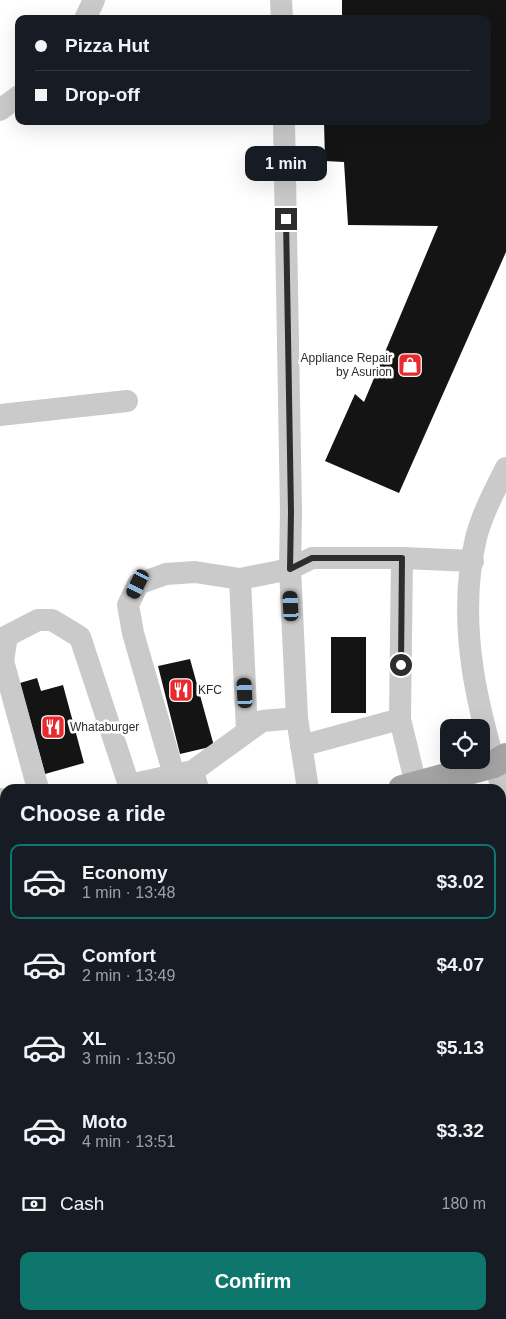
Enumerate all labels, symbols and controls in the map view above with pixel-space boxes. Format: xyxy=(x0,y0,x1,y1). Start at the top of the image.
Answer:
text: Pizza Hut xyxy=(65,35,149,56)
text: Drop-off xyxy=(65,84,140,105)
callout: 1 min xyxy=(245,146,327,182)
text: 1 min xyxy=(265,155,307,172)
route end xyxy=(275,208,297,230)
place label: Appliance Repair by Asurion xyxy=(301,351,392,379)
shop icon: Appliance Repair by Asurion xyxy=(397,352,423,378)
car xyxy=(124,567,151,601)
car xyxy=(282,591,299,621)
route start xyxy=(390,654,412,676)
restaurant icon: KFC xyxy=(168,677,194,703)
car xyxy=(236,678,253,708)
place label: KFC xyxy=(198,683,222,697)
restaurant icon: Whataburger xyxy=(40,714,66,740)
map controls xyxy=(440,719,490,769)
button: locate xyxy=(440,719,490,769)
place label: Whataburger xyxy=(70,720,139,734)
text: Choose a ride xyxy=(20,801,165,826)
icon: car xyxy=(22,859,67,904)
text: Economy xyxy=(82,862,168,883)
text: $3.02 xyxy=(436,871,484,892)
text: 1 min · 13:48 xyxy=(82,884,175,901)
icon: car xyxy=(22,942,67,987)
text: Comfort xyxy=(82,945,156,966)
text: $4.07 xyxy=(436,954,484,975)
text: 2 min · 13:49 xyxy=(82,967,175,984)
icon: car xyxy=(22,1025,67,1070)
text: XL xyxy=(82,1028,106,1049)
text: $5.13 xyxy=(436,1037,484,1058)
text: 3 min · 13:50 xyxy=(82,1050,175,1067)
icon: car xyxy=(22,1108,67,1153)
text: Moto xyxy=(82,1111,127,1132)
text: $3.32 xyxy=(436,1120,484,1141)
text: 4 min · 13:51 xyxy=(82,1133,175,1150)
icon: cash xyxy=(20,1190,48,1218)
text: Cash xyxy=(60,1193,104,1214)
text: 180 m xyxy=(442,1195,486,1212)
button: Confirm xyxy=(20,1252,486,1310)

